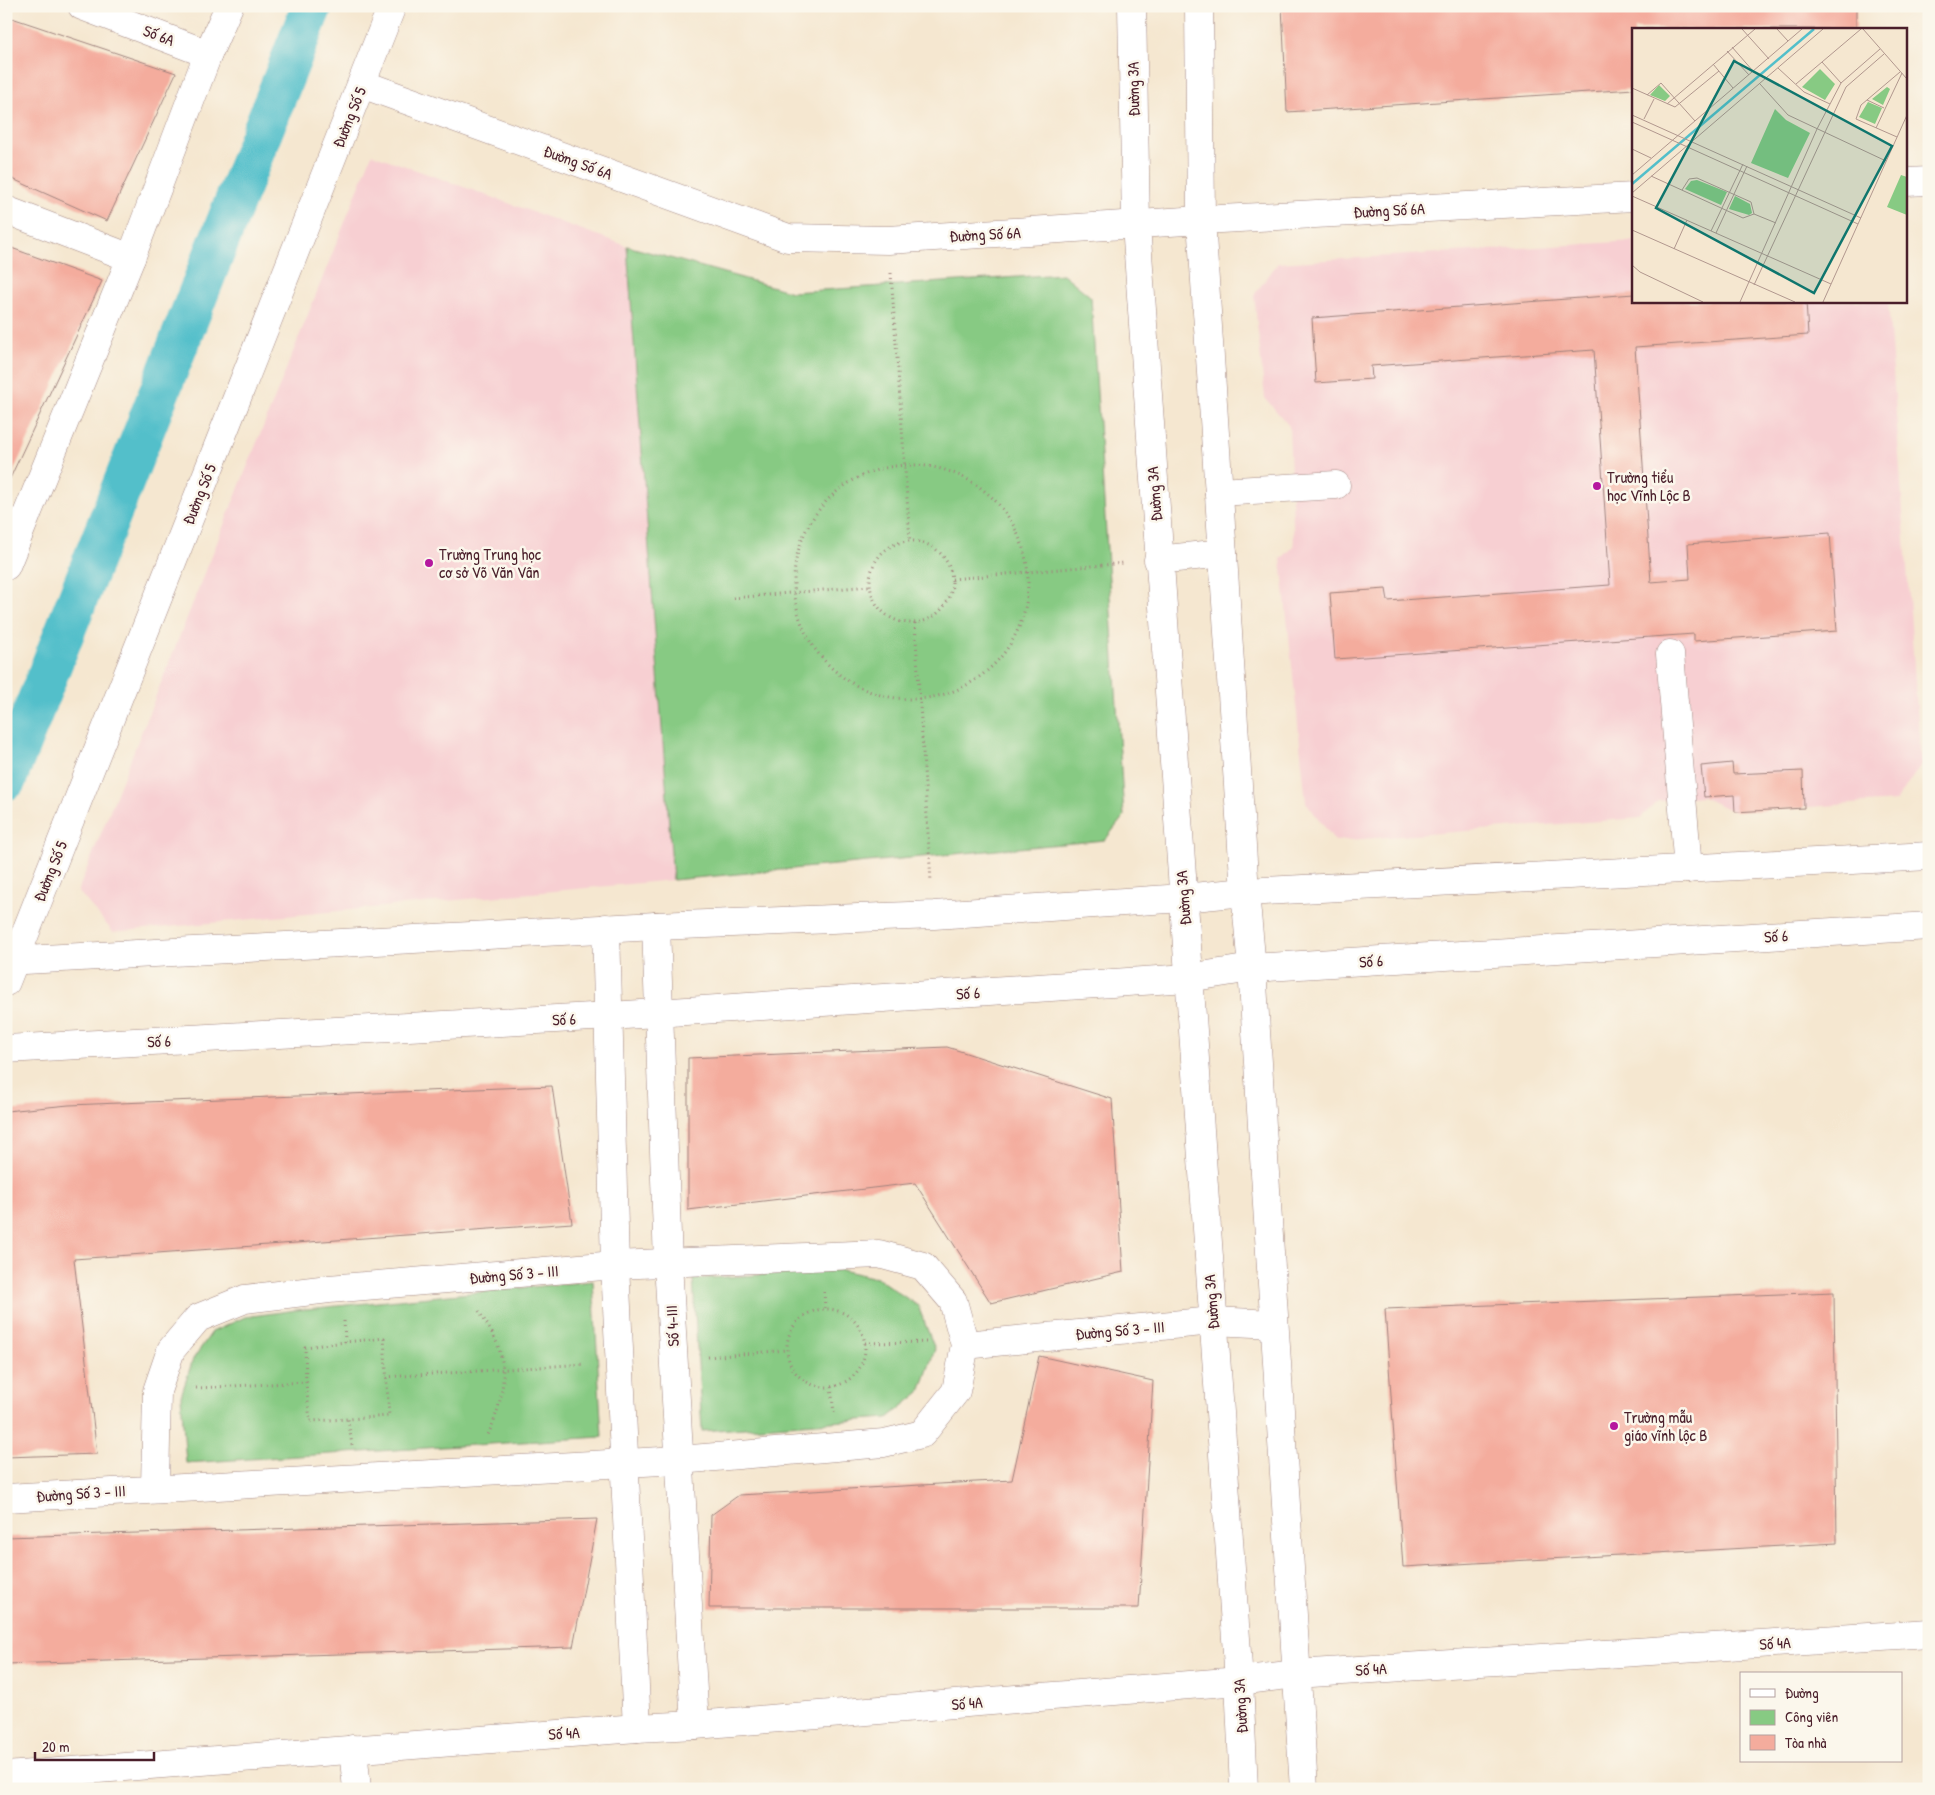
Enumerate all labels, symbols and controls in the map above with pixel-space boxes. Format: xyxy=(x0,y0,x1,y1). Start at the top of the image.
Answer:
street label: Số 6A xyxy=(140,19,178,51)
inset map xyxy=(1632,28,1908,302)
street label: Đường 3A xyxy=(1122,61,1144,117)
street label: Đường Số 5 xyxy=(327,83,371,151)
street label: Đường Số 6A xyxy=(541,139,615,185)
street label: Đường Số 6A xyxy=(1353,197,1425,223)
street label: Đường Số 6A xyxy=(949,221,1021,247)
street label: Đường Số 5 xyxy=(177,460,221,528)
street label: Đường 3A xyxy=(1141,466,1167,522)
place label: Trường tiểu học Vĩnh Lộc B xyxy=(1607,466,1691,506)
marker: Trường tiểu học Vĩnh Lộc B xyxy=(1591,480,1603,492)
place label: Trường Trung học cơ sở Võ Văn Vân xyxy=(439,543,542,583)
marker: Trường Trung học cơ sở Võ Văn Vân xyxy=(423,557,435,569)
street label: Đường Số 5 xyxy=(28,837,72,905)
street label: Đường 3A xyxy=(1170,870,1196,926)
street label: Số 6 xyxy=(1763,924,1789,948)
street label: Số 6 xyxy=(1358,949,1384,973)
street label: Số 6 xyxy=(955,981,981,1005)
street label: Số 6 xyxy=(552,1007,576,1031)
street label: Số 6 xyxy=(147,1029,171,1053)
street label: Đường Số 3 - III xyxy=(468,1259,560,1289)
street label: Đường 3A xyxy=(1198,1274,1224,1330)
street label: Số 4-III xyxy=(660,1305,684,1347)
street label: Đường Số 3 - III xyxy=(1074,1315,1166,1345)
place label: Trường mẫu giáo vĩnh lộc B xyxy=(1624,1406,1707,1446)
marker: Trường mẫu giáo vĩnh lộc B xyxy=(1608,1420,1620,1432)
street label: Đường Số 3 - III xyxy=(36,1479,126,1507)
street label: Số 4A xyxy=(1759,1631,1792,1655)
street label: Số 4A xyxy=(1355,1657,1388,1681)
legend xyxy=(1740,1672,1902,1762)
street label: Đường 3A xyxy=(1228,1678,1252,1734)
text: Đường xyxy=(1785,1682,1819,1703)
street label: Số 4A xyxy=(950,1691,984,1715)
text: Công viên xyxy=(1785,1706,1839,1727)
street label: Số 4A xyxy=(548,1721,581,1745)
scale bar xyxy=(35,1730,154,1762)
text: Tòa nhà xyxy=(1785,1732,1826,1753)
text: 20 m xyxy=(42,1736,69,1757)

